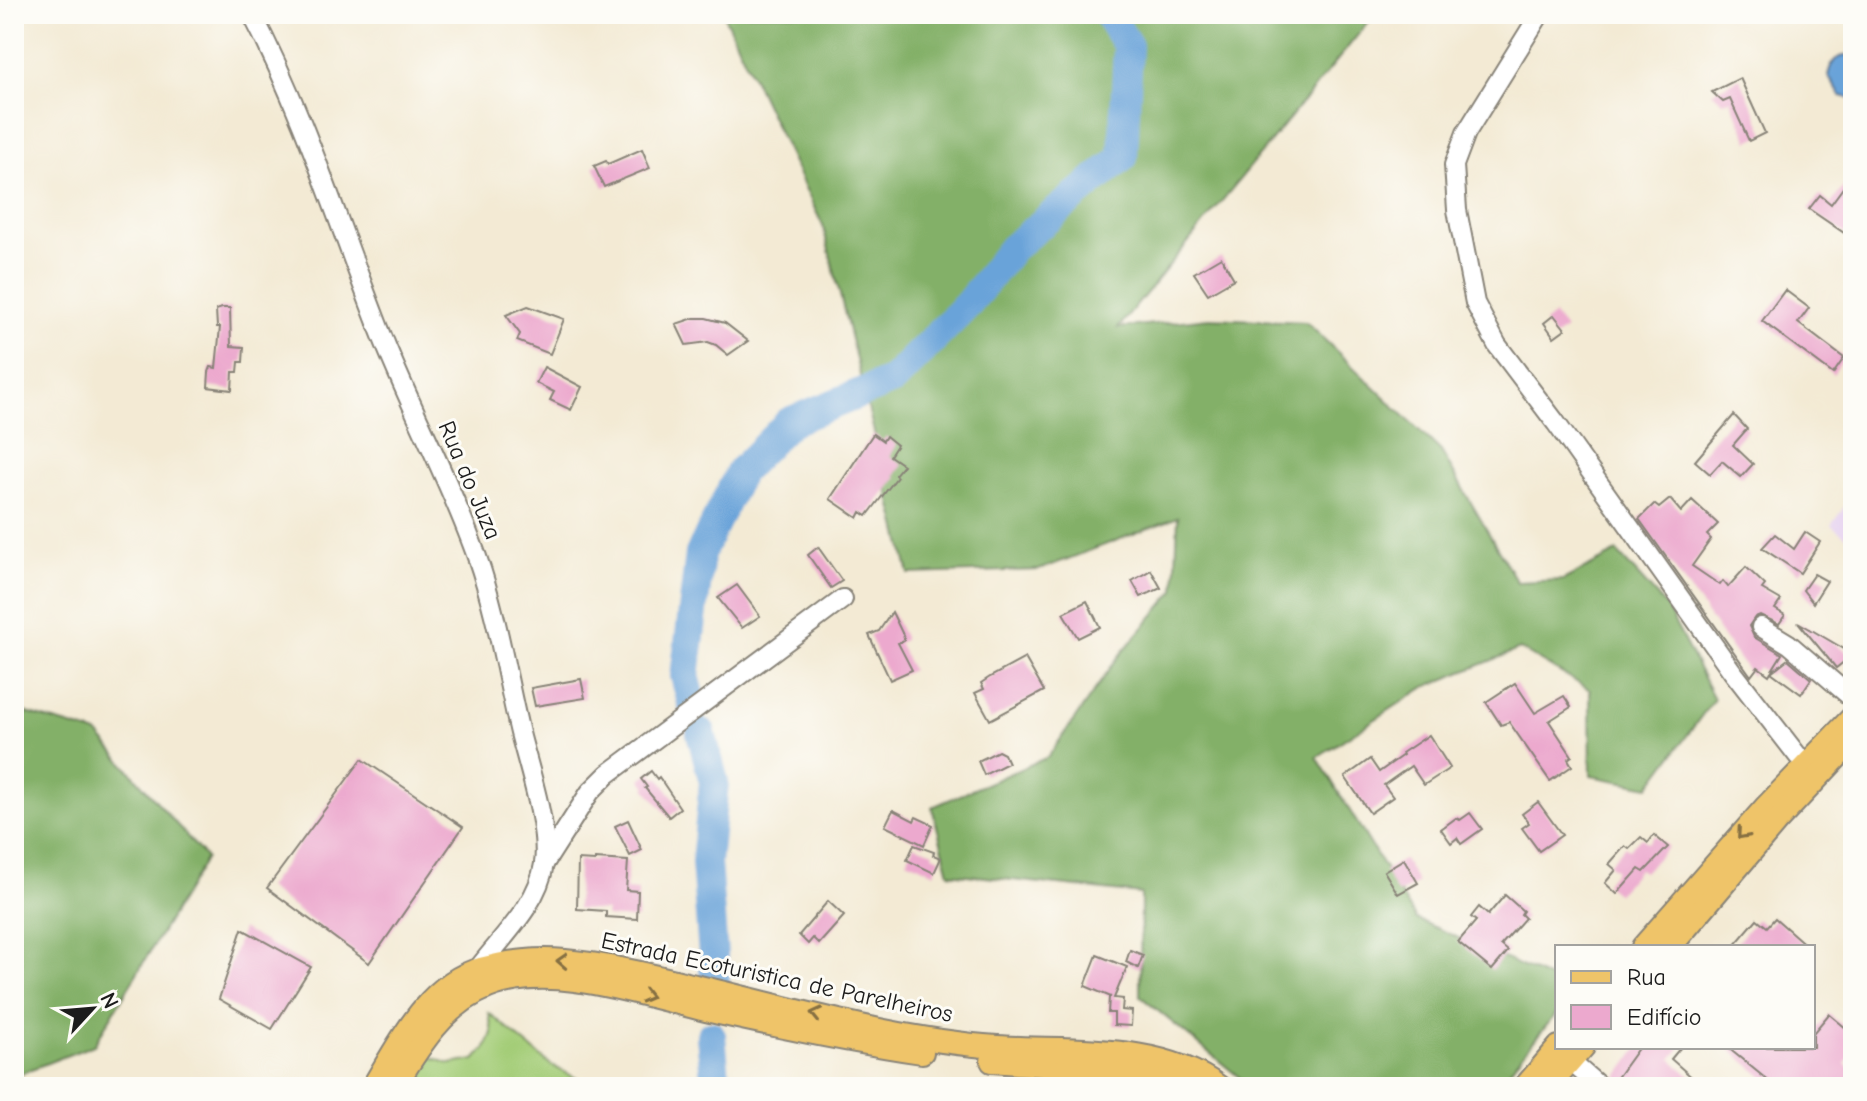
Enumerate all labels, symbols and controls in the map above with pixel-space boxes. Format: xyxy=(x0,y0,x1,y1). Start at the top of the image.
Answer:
street label: Rua do Juza xyxy=(433,417,507,543)
one-way arrow xyxy=(1737,825,1752,840)
street label: Estrada Ecoturistica de Parelheiros xyxy=(599,926,955,1028)
legend xyxy=(1555,945,1815,1049)
one-way arrow xyxy=(555,953,568,970)
text: Rua xyxy=(1627,963,1666,991)
north arrow xyxy=(52,969,132,1049)
one-way arrow xyxy=(640,986,653,1003)
text: N xyxy=(94,989,124,1013)
text: Edifício xyxy=(1627,1003,1702,1031)
one-way arrow xyxy=(810,1006,823,1023)

